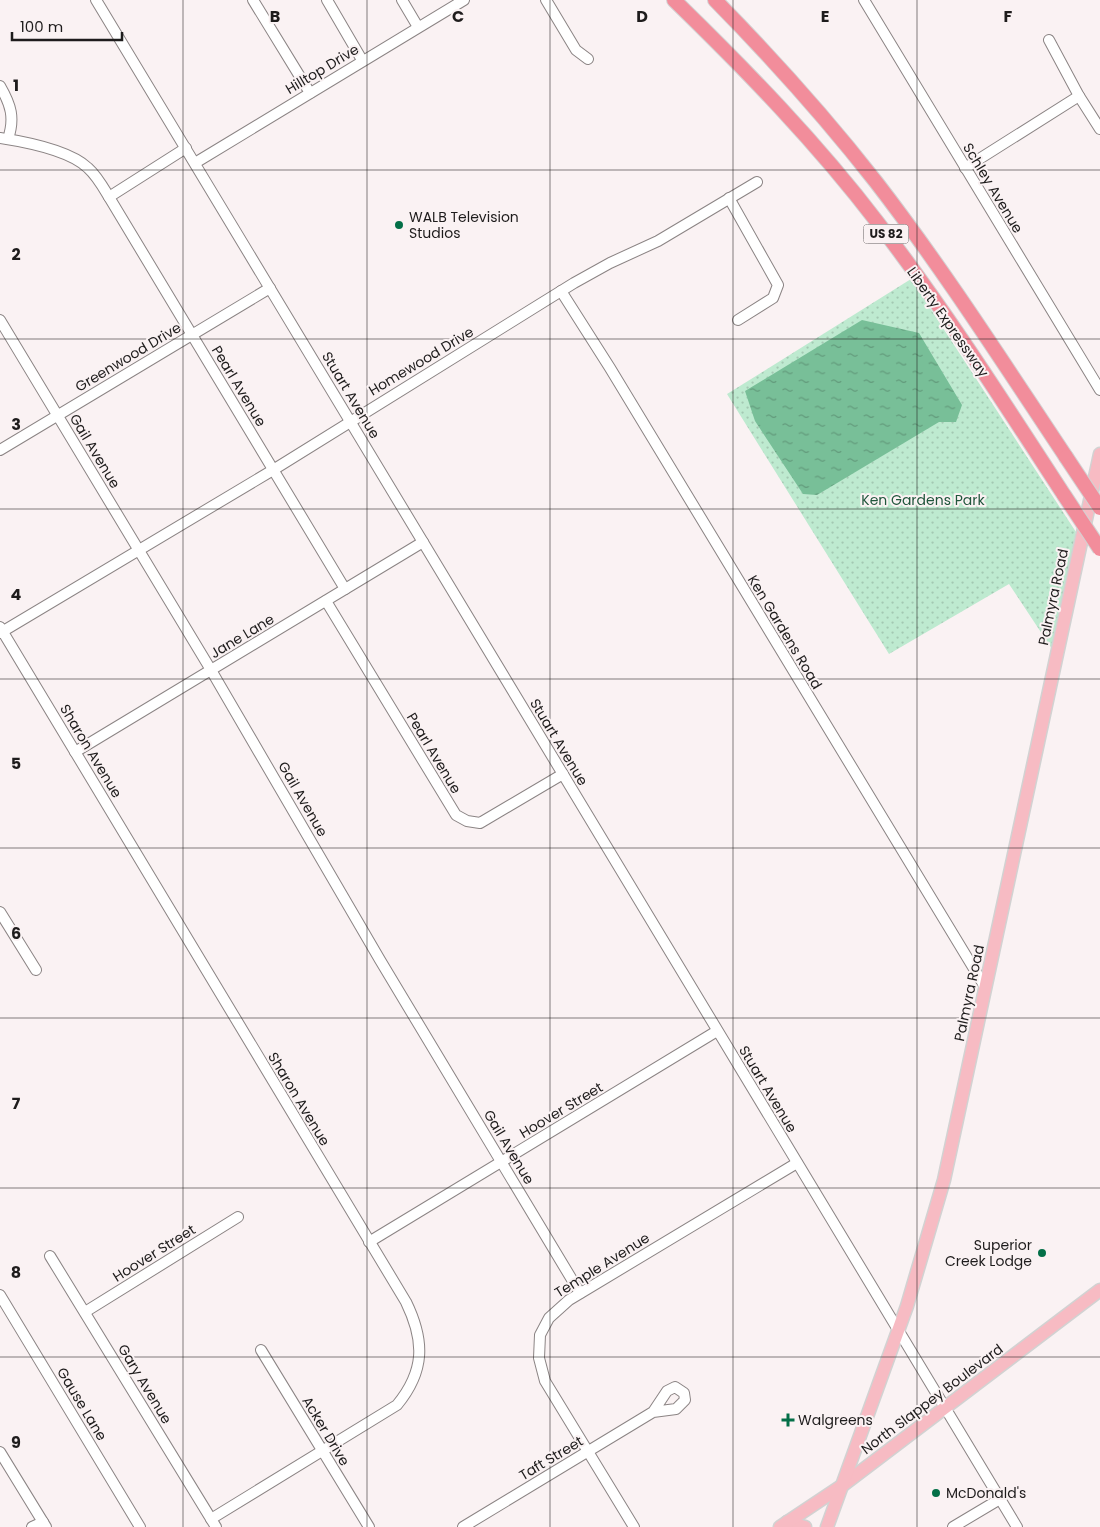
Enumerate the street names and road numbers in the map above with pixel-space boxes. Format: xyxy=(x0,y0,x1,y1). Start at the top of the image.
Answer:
street label: Hilltop Drive xyxy=(282,39,363,99)
street label: Schley Avenue xyxy=(958,139,1028,237)
road number: US 82 xyxy=(864,224,908,243)
street label: Liberty Expressway xyxy=(902,263,994,381)
street label: Greenwood Drive xyxy=(71,317,185,397)
street label: Homewood Drive xyxy=(365,322,478,400)
street label: Pearl Avenue xyxy=(207,342,271,431)
street label: Stuart Avenue xyxy=(317,348,385,443)
street label: Gail Avenue xyxy=(65,410,125,492)
street label: Palmyra Road xyxy=(1033,547,1073,647)
street label: Ken Gardens Road xyxy=(743,571,827,693)
street label: Jane Lane xyxy=(206,609,278,663)
street label: Stuart Avenue xyxy=(525,695,593,790)
street label: Sharon Avenue xyxy=(55,700,127,802)
street label: Pearl Avenue xyxy=(402,709,466,798)
street label: Gail Avenue xyxy=(273,758,333,840)
street label: Palmyra Road xyxy=(949,943,989,1043)
street label: Stuart Avenue xyxy=(734,1042,802,1137)
street label: Sharon Avenue xyxy=(263,1048,335,1150)
street label: Hoover Street xyxy=(516,1077,606,1143)
street label: Gail Avenue xyxy=(479,1106,539,1188)
street label: Hoover Street xyxy=(109,1220,199,1286)
street label: Temple Avenue xyxy=(551,1228,654,1302)
street label: North Slappey Boulevard xyxy=(857,1339,1007,1459)
street label: Gary Avenue xyxy=(113,1340,177,1428)
street label: Gause Lane xyxy=(52,1364,112,1445)
street label: Acker Drive xyxy=(297,1392,355,1470)
street label: Taft Street xyxy=(515,1431,587,1485)

